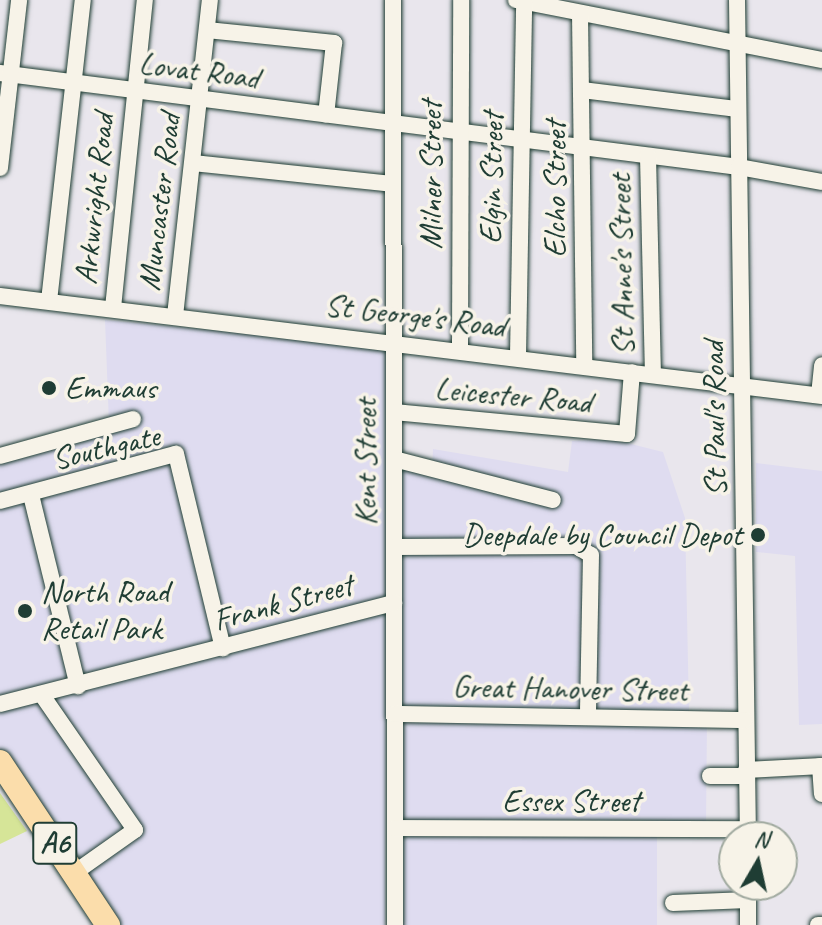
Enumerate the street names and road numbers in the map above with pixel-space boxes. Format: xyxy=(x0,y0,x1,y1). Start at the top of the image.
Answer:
street label: Lovat Road xyxy=(137,45,261,97)
street label: Milner Street xyxy=(412,101,450,249)
street label: Muncaster Road xyxy=(130,111,190,293)
street label: Arkwright Road xyxy=(67,112,123,286)
street label: Elgin Street xyxy=(472,112,512,244)
street label: Elcho Street xyxy=(536,121,574,257)
street label: St Anne's Street xyxy=(601,174,643,356)
street label: St George's Road xyxy=(323,286,507,346)
street label: St Paul's Road xyxy=(694,341,736,497)
street label: Leicester Road xyxy=(433,370,593,422)
street label: Kent Street xyxy=(347,398,385,526)
street label: Southgate xyxy=(49,417,163,479)
street label: Frank Street xyxy=(209,566,357,640)
street label: Great Hanover Street xyxy=(452,668,688,710)
street label: Essex Street xyxy=(502,782,640,820)
road number: A6 xyxy=(31,817,79,869)

